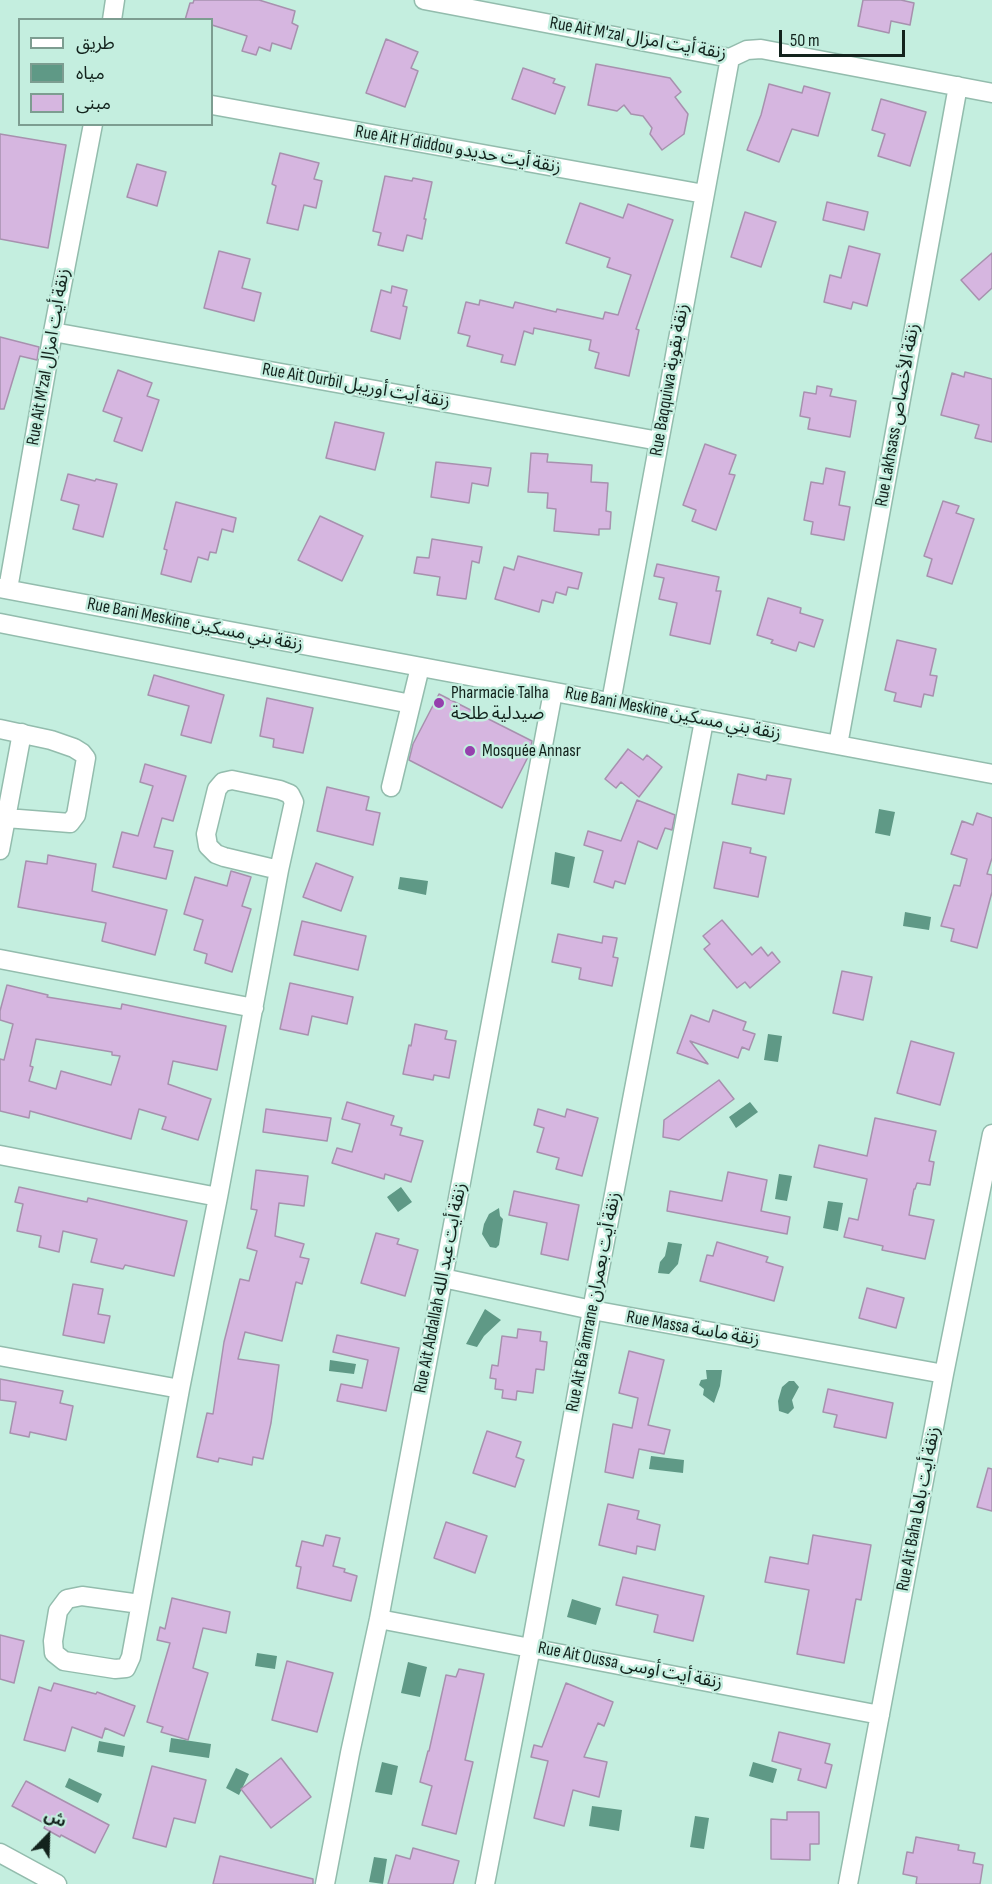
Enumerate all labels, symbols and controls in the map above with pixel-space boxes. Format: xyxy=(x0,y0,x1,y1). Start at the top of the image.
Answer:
street label: Rue Ait M'zal زنقة أيت امزال xyxy=(548,13,728,65)
legend xyxy=(18,18,213,126)
scale bar xyxy=(782,18,908,56)
text: 50 m xyxy=(790,30,820,51)
text: طريق xyxy=(76,33,115,54)
text: مياه xyxy=(76,63,105,84)
text: مبنى xyxy=(76,93,111,114)
street label: Rue Ait H´diddou زنقة أيت حديدو xyxy=(353,121,563,179)
street label: Rue Ait M'zal زنقة أيت امزال xyxy=(23,267,75,447)
street label: Rue Baqquiwa زنقة بقوية xyxy=(646,302,694,458)
street label: Rue Lakhsass زنقة الأخصاص xyxy=(871,322,925,508)
street label: Rue Ait Ourbil زنقة أيت أوريبل xyxy=(260,359,452,413)
street label: Rue Bani Meskine زنقة بني مسكين xyxy=(85,593,305,657)
place label: Pharmacie Talha صيدلية طلحة xyxy=(451,682,549,724)
street label: Rue Bani Meskine زنقة بني مسكين xyxy=(563,682,783,746)
marker: Pharmacie Talha صيدلية طلحة xyxy=(432,696,446,710)
place label: Mosquée Annasr xyxy=(482,740,581,762)
marker: Mosquée Annasr xyxy=(463,744,477,758)
street label: Rue Ait Abdallah زنقة أيت عبد الله xyxy=(410,1181,472,1395)
street label: Rue Ait Ba´âmrane زنقة أيت بعمران xyxy=(562,1190,626,1414)
street label: Rue Massa زنقة ماسة xyxy=(625,1307,761,1351)
street label: Rue Ait Baha زنقة أيت باها xyxy=(892,1425,946,1593)
street label: Rue Ait Oussa زنقة أيت أوسى xyxy=(536,1638,724,1694)
north arrow xyxy=(18,1806,78,1866)
text: ش xyxy=(41,1806,69,1832)

